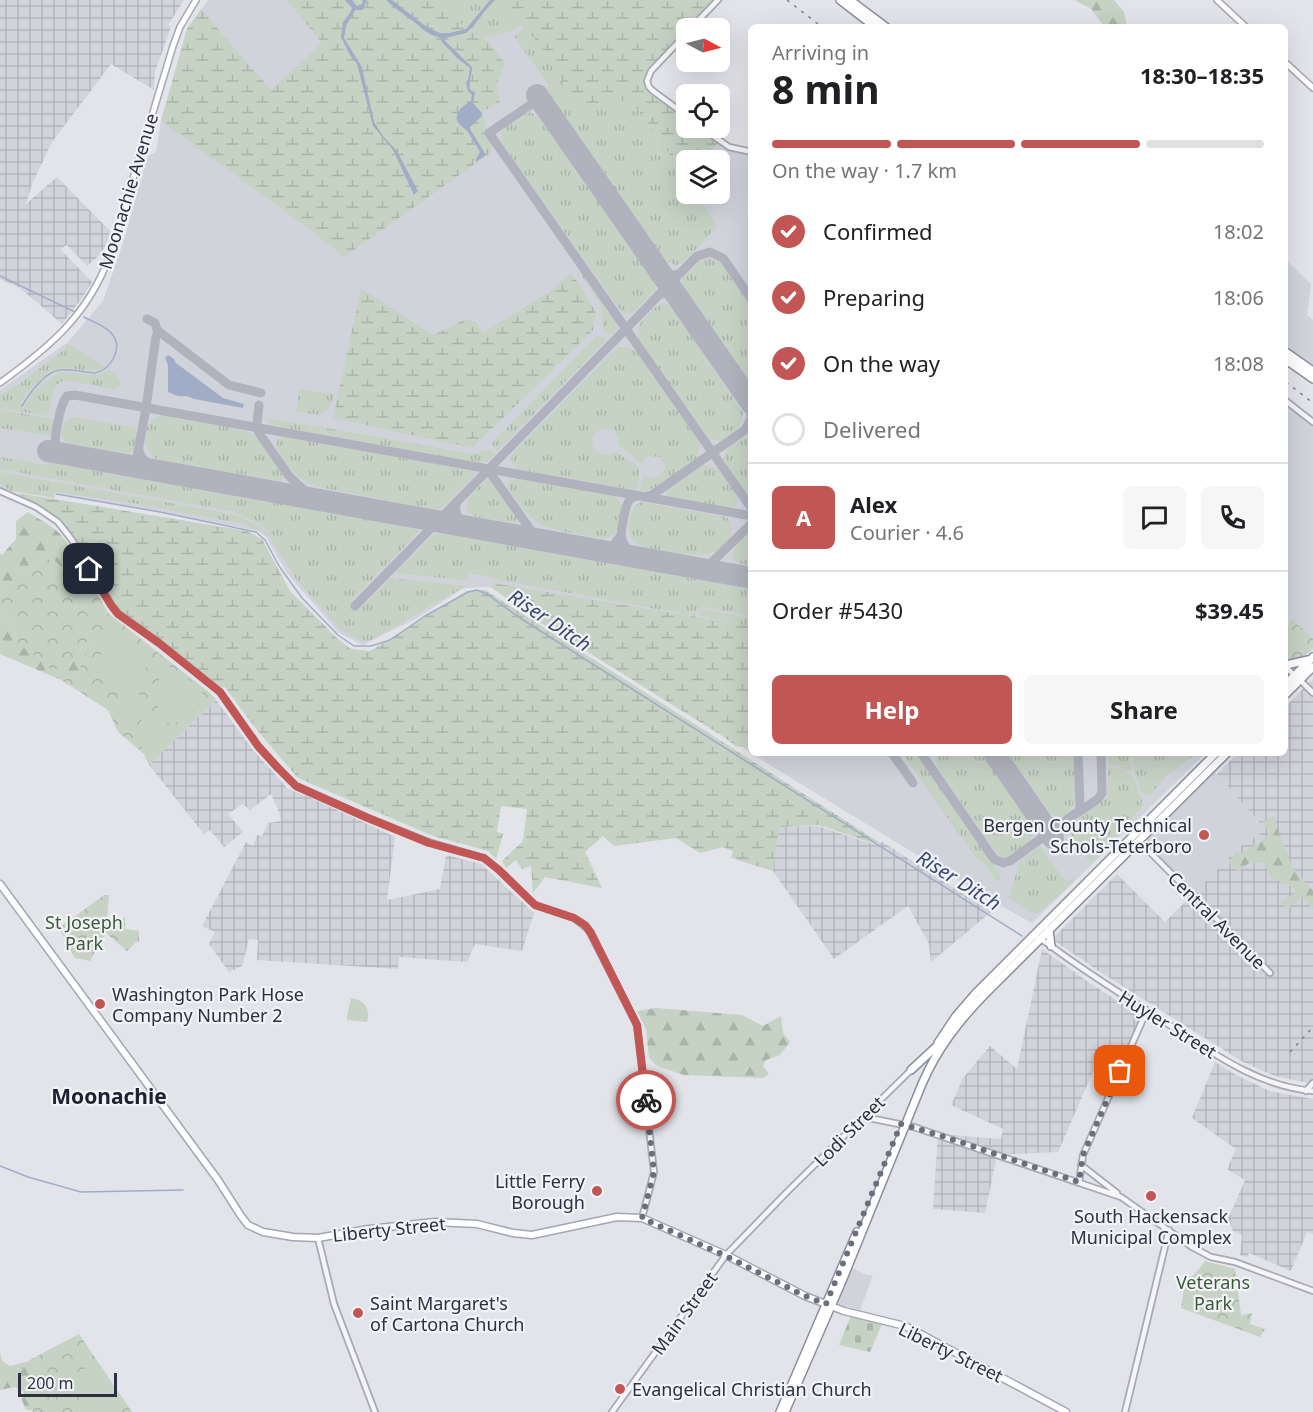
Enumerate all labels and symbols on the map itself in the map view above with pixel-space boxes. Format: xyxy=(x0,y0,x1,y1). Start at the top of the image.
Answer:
north arrow xyxy=(676,18,730,72)
street label: Moonachie Avenue xyxy=(93,110,163,272)
pin xyxy=(63,543,114,594)
water label: Riser Ditch xyxy=(503,582,597,658)
place label: Bergen County Technical Schols-Teterboro xyxy=(983,813,1192,858)
marker: Bergen County Technical Schols-Teterboro xyxy=(1197,828,1211,842)
water label: Riser Ditch xyxy=(912,844,1006,916)
street label: Central Avenue xyxy=(1163,866,1271,974)
park label: St Joseph Park xyxy=(45,910,123,955)
place label: Washington Park Hose Company Number 2 xyxy=(112,982,304,1027)
street label: Huyler Street xyxy=(1115,984,1222,1064)
marker: Washington Park Hose Company Number 2 xyxy=(93,997,107,1011)
pin xyxy=(1094,1045,1145,1096)
courier xyxy=(616,1070,676,1130)
district label: Moonachie xyxy=(51,1082,167,1110)
street label: Lodi Street xyxy=(808,1090,890,1172)
place label: Little Ferry Borough xyxy=(495,1169,586,1214)
marker: Little Ferry Borough xyxy=(590,1184,604,1198)
marker: South Hackensack Municipal Complex xyxy=(1144,1189,1158,1203)
place label: South Hackensack Municipal Complex xyxy=(1070,1204,1232,1249)
street label: Liberty Street xyxy=(331,1211,447,1247)
street label: Main Street xyxy=(646,1266,723,1359)
park label: Veterans Park xyxy=(1176,1270,1250,1315)
place label: Saint Margaret's of Cartona Church xyxy=(370,1291,524,1336)
marker: Saint Margaret's of Cartona Church xyxy=(351,1306,365,1320)
street label: Liberty Street xyxy=(895,1316,1008,1388)
scale bar xyxy=(18,1370,117,1398)
place label: Evangelical Christian Church xyxy=(632,1377,872,1401)
marker: Evangelical Christian Church xyxy=(613,1382,627,1396)

